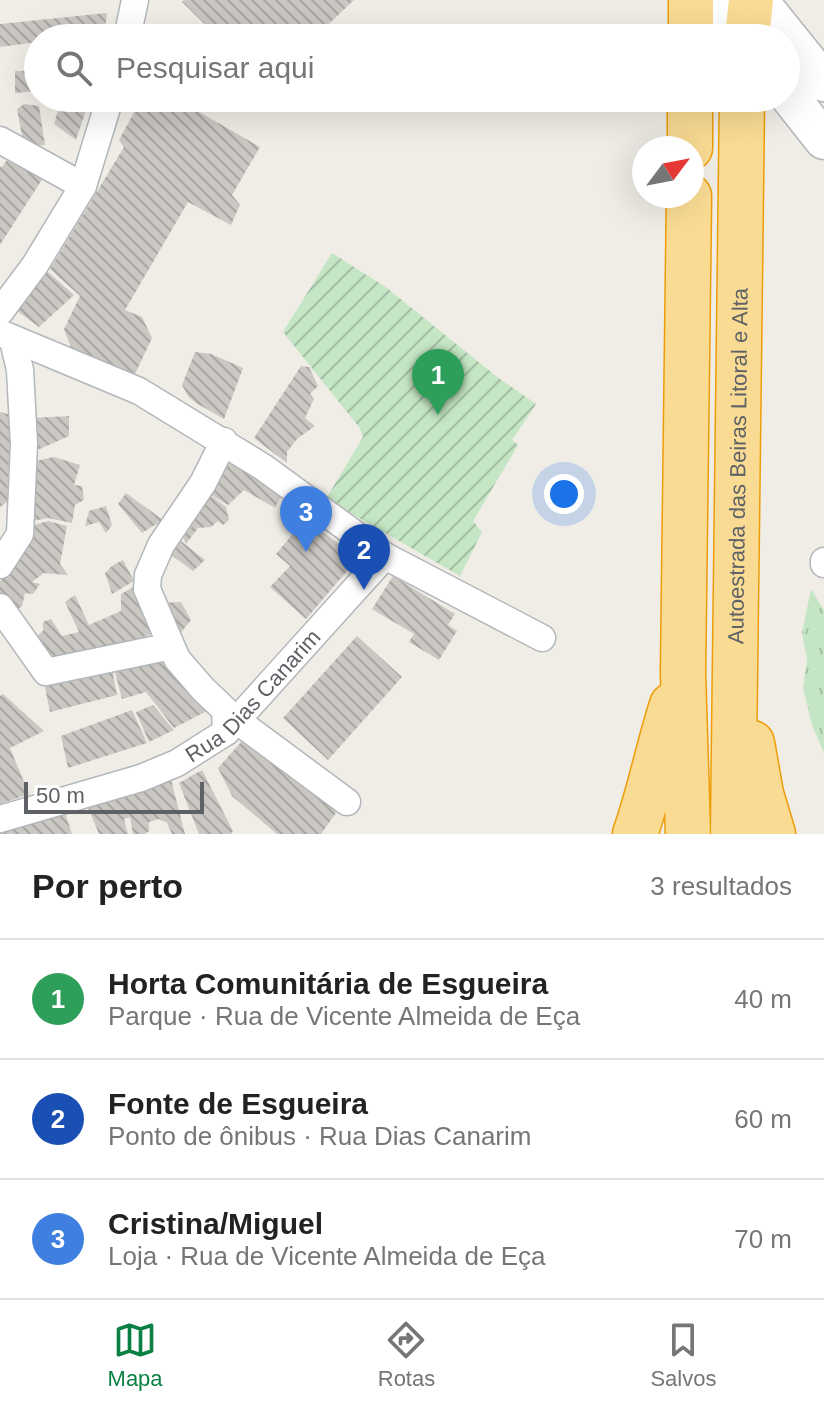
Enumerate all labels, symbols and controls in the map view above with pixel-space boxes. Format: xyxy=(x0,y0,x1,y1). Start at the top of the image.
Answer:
search box xyxy=(24,24,800,112)
icon: search xyxy=(52,46,96,90)
text: Pesquisar aqui xyxy=(116,51,314,84)
north arrow xyxy=(632,136,704,208)
street label: Autoestrada das Beiras Litoral e Alta xyxy=(723,287,752,644)
pin: 1 xyxy=(412,349,464,415)
your location xyxy=(544,474,584,514)
pin: 3 xyxy=(280,486,332,552)
pin: 2 xyxy=(338,524,390,590)
street label: Rua Dias Canarim xyxy=(181,624,325,767)
scale bar xyxy=(24,778,204,814)
text: 50 m xyxy=(36,783,85,808)
text: Por perto xyxy=(32,867,183,905)
text: 3 resultados xyxy=(650,871,792,901)
text: Horta Comunitária de Esgueira xyxy=(108,967,548,1000)
text: 1 xyxy=(51,984,65,1014)
text: 40 m xyxy=(734,984,792,1014)
text: Parque · Rua de Vicente Almeida de Eça xyxy=(108,1001,580,1031)
text: Fonte de Esgueira xyxy=(108,1087,368,1120)
text: 2 xyxy=(51,1104,65,1134)
text: 60 m xyxy=(734,1104,792,1134)
text: Ponto de ônibus · Rua Dias Canarim xyxy=(108,1121,531,1151)
text: Cristina/Miguel xyxy=(108,1207,323,1240)
text: 3 xyxy=(51,1224,65,1254)
text: 70 m xyxy=(734,1224,792,1254)
text: Loja · Rua de Vicente Almeida de Eça xyxy=(108,1241,545,1271)
tab: Mapa xyxy=(108,1318,163,1392)
tab: Rotas xyxy=(378,1318,435,1392)
tab: Salvos xyxy=(650,1318,716,1392)

